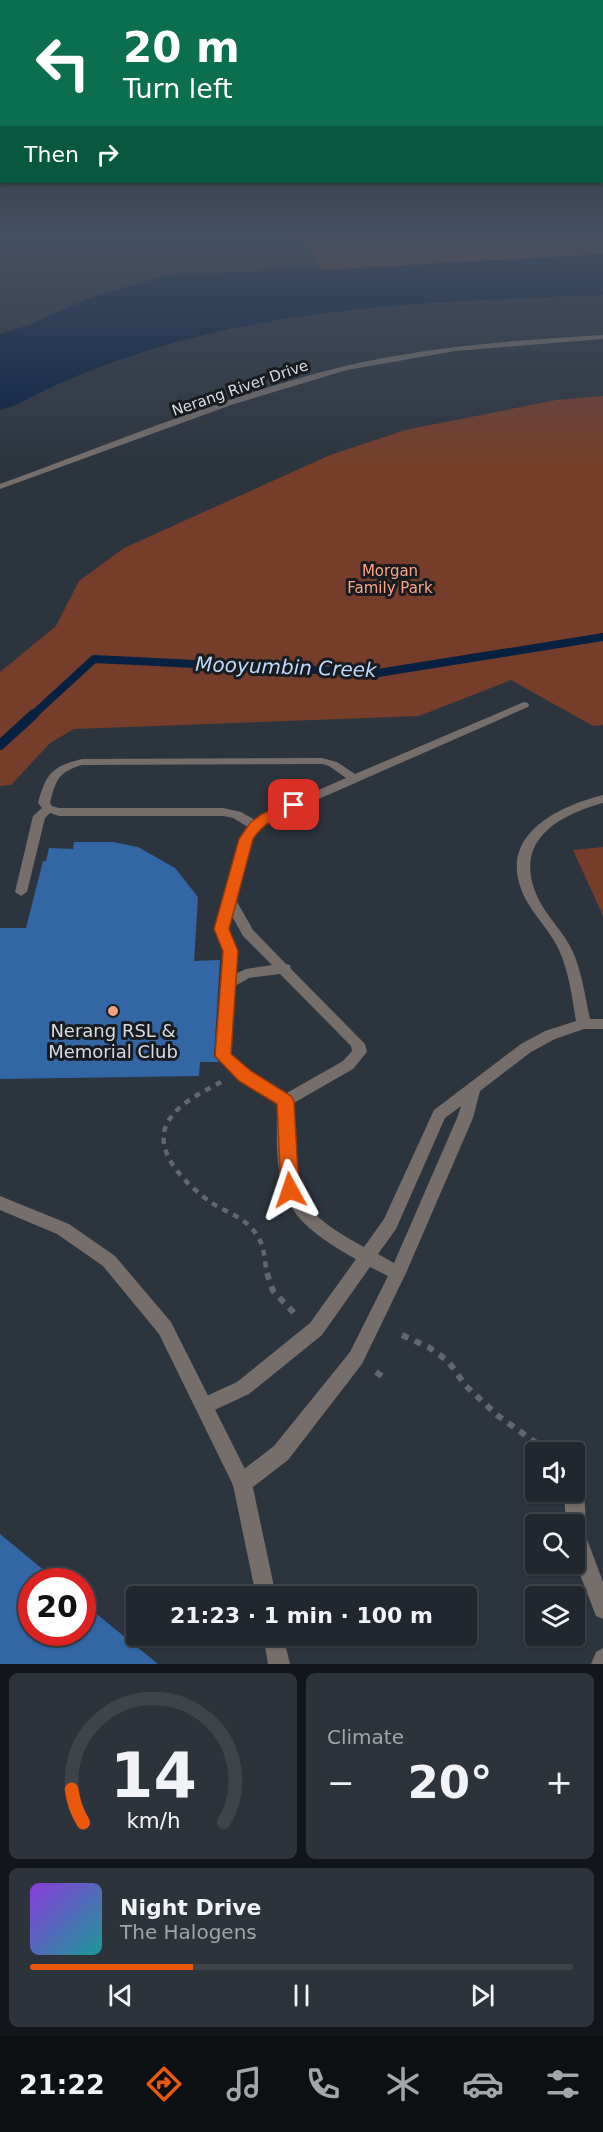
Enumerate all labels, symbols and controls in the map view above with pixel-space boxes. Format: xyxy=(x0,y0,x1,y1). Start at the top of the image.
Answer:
text: 20 m xyxy=(123,23,240,72)
icon: left xyxy=(24,24,102,102)
text: Turn left xyxy=(123,73,233,104)
icon: right xyxy=(91,138,124,171)
text: Then xyxy=(24,142,79,167)
street label: Nerang River Drive xyxy=(169,356,311,420)
park label: Morgan Family Park xyxy=(347,562,433,597)
water label: Mooyumbin Creek xyxy=(195,652,378,682)
pin xyxy=(268,779,319,830)
icon: arrive xyxy=(277,788,310,821)
marker: Nerang RSL & Memorial Club xyxy=(106,1004,120,1018)
place label: Nerang RSL & Memorial Club xyxy=(48,1020,178,1062)
position arrow xyxy=(258,1158,322,1222)
map controls xyxy=(525,1442,585,1646)
button: sound xyxy=(525,1442,585,1502)
button: search xyxy=(525,1514,585,1574)
speed limit sign: 20 xyxy=(18,1568,96,1646)
button: layers xyxy=(525,1586,585,1646)
text: 21:23 · 1 min · 100 m xyxy=(170,1603,433,1628)
text: Climate xyxy=(327,1725,404,1749)
text: 14 xyxy=(110,1739,196,1812)
text: 20° xyxy=(407,1756,493,1809)
text: − xyxy=(327,1763,355,1802)
text: + xyxy=(545,1763,573,1802)
text: km/h xyxy=(126,1808,180,1833)
text: Night Drive xyxy=(120,1895,261,1920)
text: The Halogens xyxy=(120,1920,257,1944)
icon: previous xyxy=(104,1979,137,2012)
icon: pause xyxy=(285,1979,318,2012)
icon: next xyxy=(466,1979,499,2012)
icon: directions xyxy=(143,2063,185,2105)
icon: music xyxy=(223,2063,265,2105)
icon: phone xyxy=(302,2063,344,2105)
icon: climate xyxy=(382,2063,424,2105)
icon: car xyxy=(462,2063,504,2105)
icon: filters xyxy=(542,2063,584,2105)
text: 21:22 xyxy=(19,2069,105,2100)

